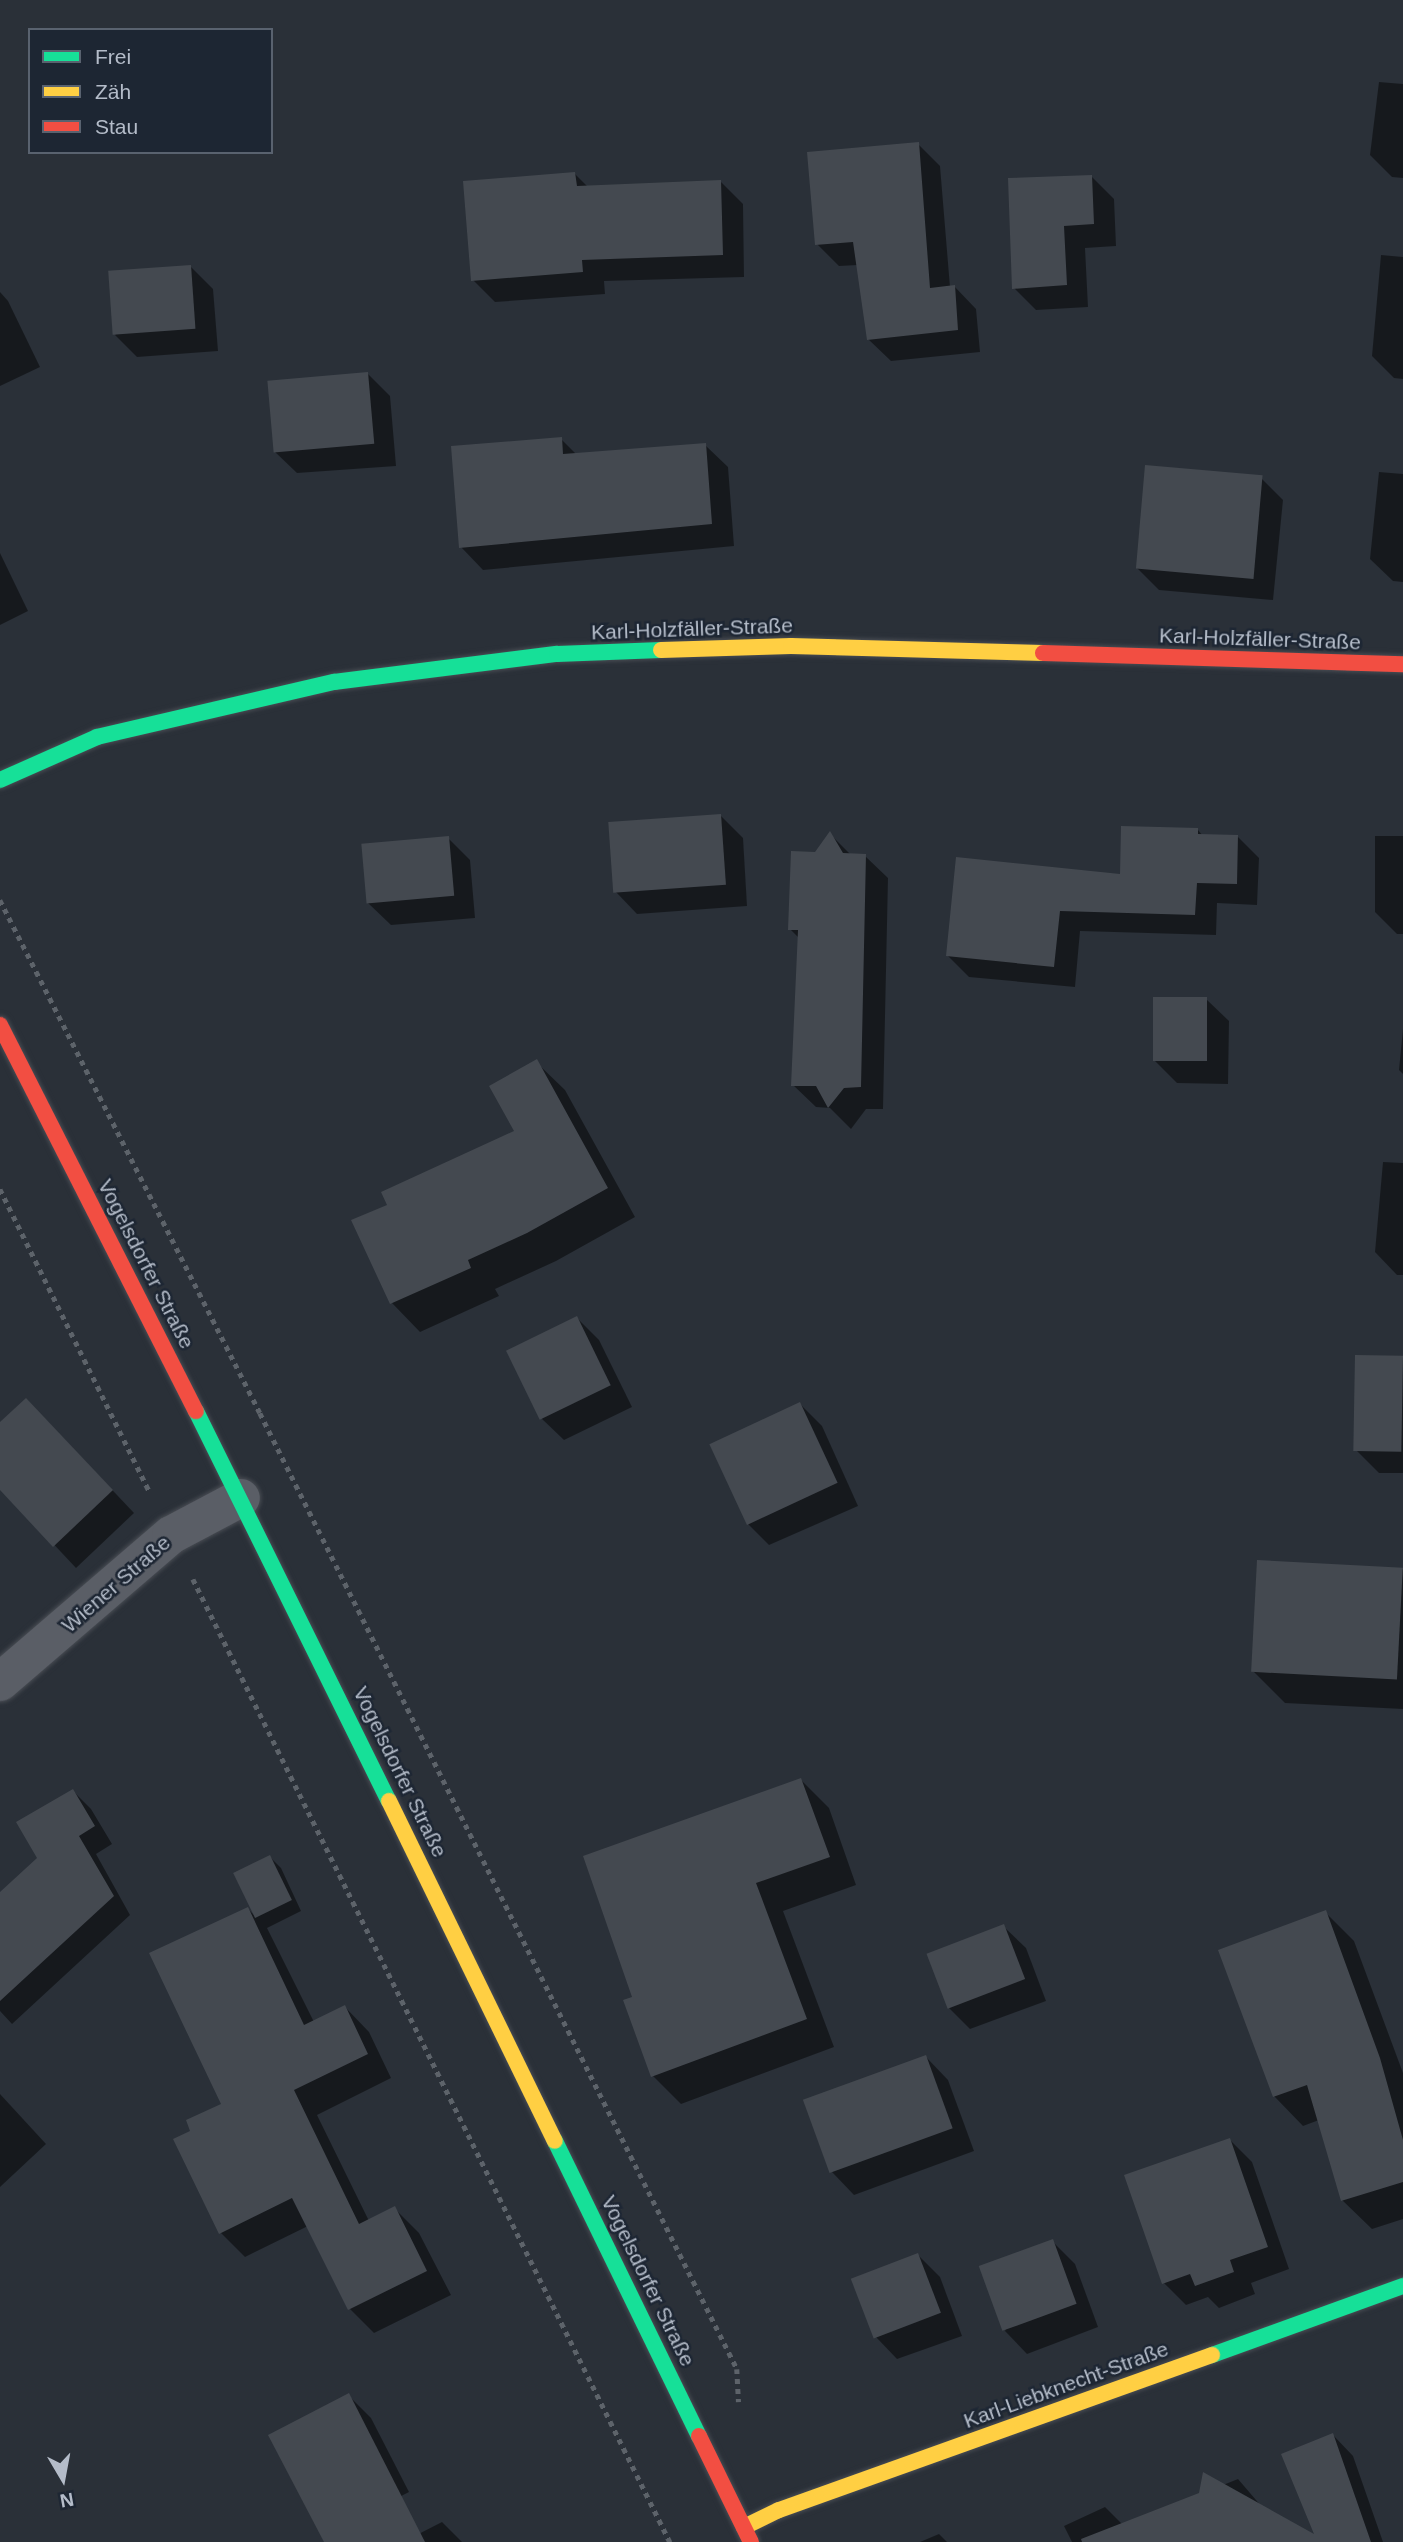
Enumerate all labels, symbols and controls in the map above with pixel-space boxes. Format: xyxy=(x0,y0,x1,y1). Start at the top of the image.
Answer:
legend xyxy=(28,28,273,154)
text: Frei xyxy=(95,45,131,68)
text: Zäh xyxy=(95,80,131,103)
text: Stau xyxy=(95,115,138,138)
street label: Karl-Holzfäller-Straße xyxy=(591,613,793,645)
street label: Karl-Holzfäller-Straße xyxy=(1159,623,1361,655)
street label: Vogelsdorfer Straße xyxy=(92,1175,200,1353)
street label: Wiener Straße xyxy=(57,1530,175,1638)
street label: Vogelsdorfer Straße xyxy=(348,1683,452,1861)
street label: Vogelsdorfer Straße xyxy=(596,2192,700,2370)
street label: Karl-Liebknecht-Straße xyxy=(960,2336,1172,2434)
north arrow xyxy=(28,2444,98,2514)
text: N xyxy=(58,2489,75,2512)

